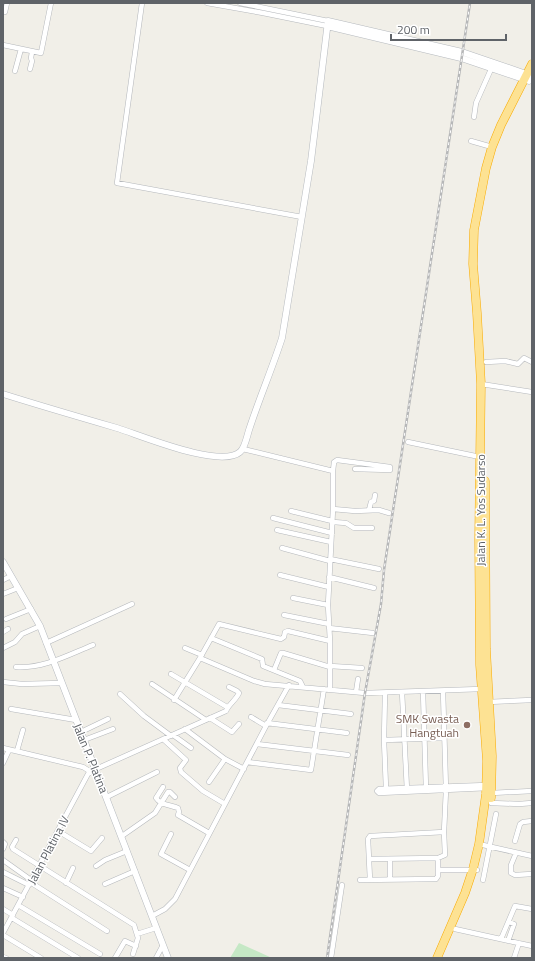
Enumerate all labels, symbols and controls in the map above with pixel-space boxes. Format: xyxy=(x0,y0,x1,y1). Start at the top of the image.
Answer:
scale bar xyxy=(391,16,506,42)
text: 200 m xyxy=(397,20,430,39)
street label: Jalan K. L. Yos Sudarso xyxy=(471,454,490,566)
place label: SMK Swasta Hangtuah xyxy=(396,709,459,742)
street label: Jalan P. Platina xyxy=(68,720,114,796)
marker: SMK Swasta Hangtuah xyxy=(462,720,472,730)
street label: Jalan Platina IV xyxy=(22,812,74,888)

